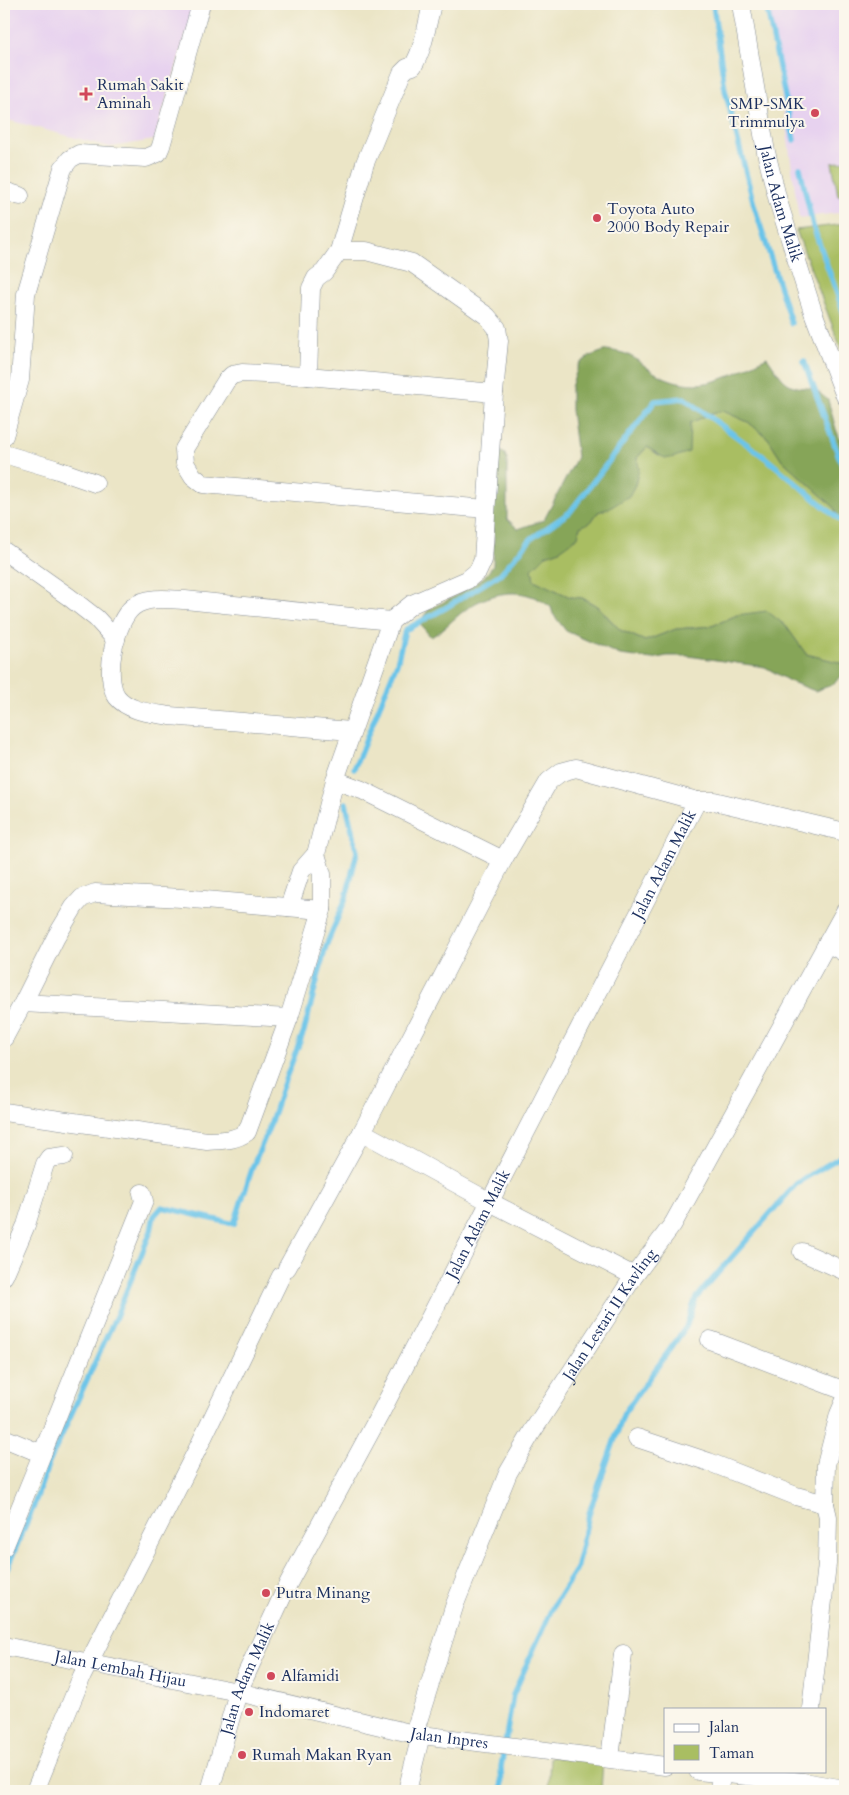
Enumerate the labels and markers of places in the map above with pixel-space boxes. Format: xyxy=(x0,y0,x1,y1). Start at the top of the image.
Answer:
place label: Rumah Sakit Aminah xyxy=(97,74,183,114)
marker: Rumah Sakit Aminah xyxy=(79,87,93,101)
place label: SMP-SMK Trimmulya xyxy=(728,93,805,133)
marker: SMP-SMK Trimmulya xyxy=(809,107,821,119)
place label: Toyota Auto 2000 Body Repair xyxy=(607,198,729,238)
marker: Toyota Auto 2000 Body Repair xyxy=(591,212,603,224)
place label: Putra Minang xyxy=(276,1582,370,1604)
marker: Putra Minang xyxy=(260,1587,272,1599)
place label: Alfamidi xyxy=(281,1665,340,1687)
marker: Alfamidi xyxy=(265,1670,277,1682)
place label: Indomaret xyxy=(259,1701,329,1723)
marker: Indomaret xyxy=(243,1706,255,1718)
place label: Rumah Makan Ryan xyxy=(252,1744,392,1766)
marker: Rumah Makan Ryan xyxy=(236,1749,248,1761)

